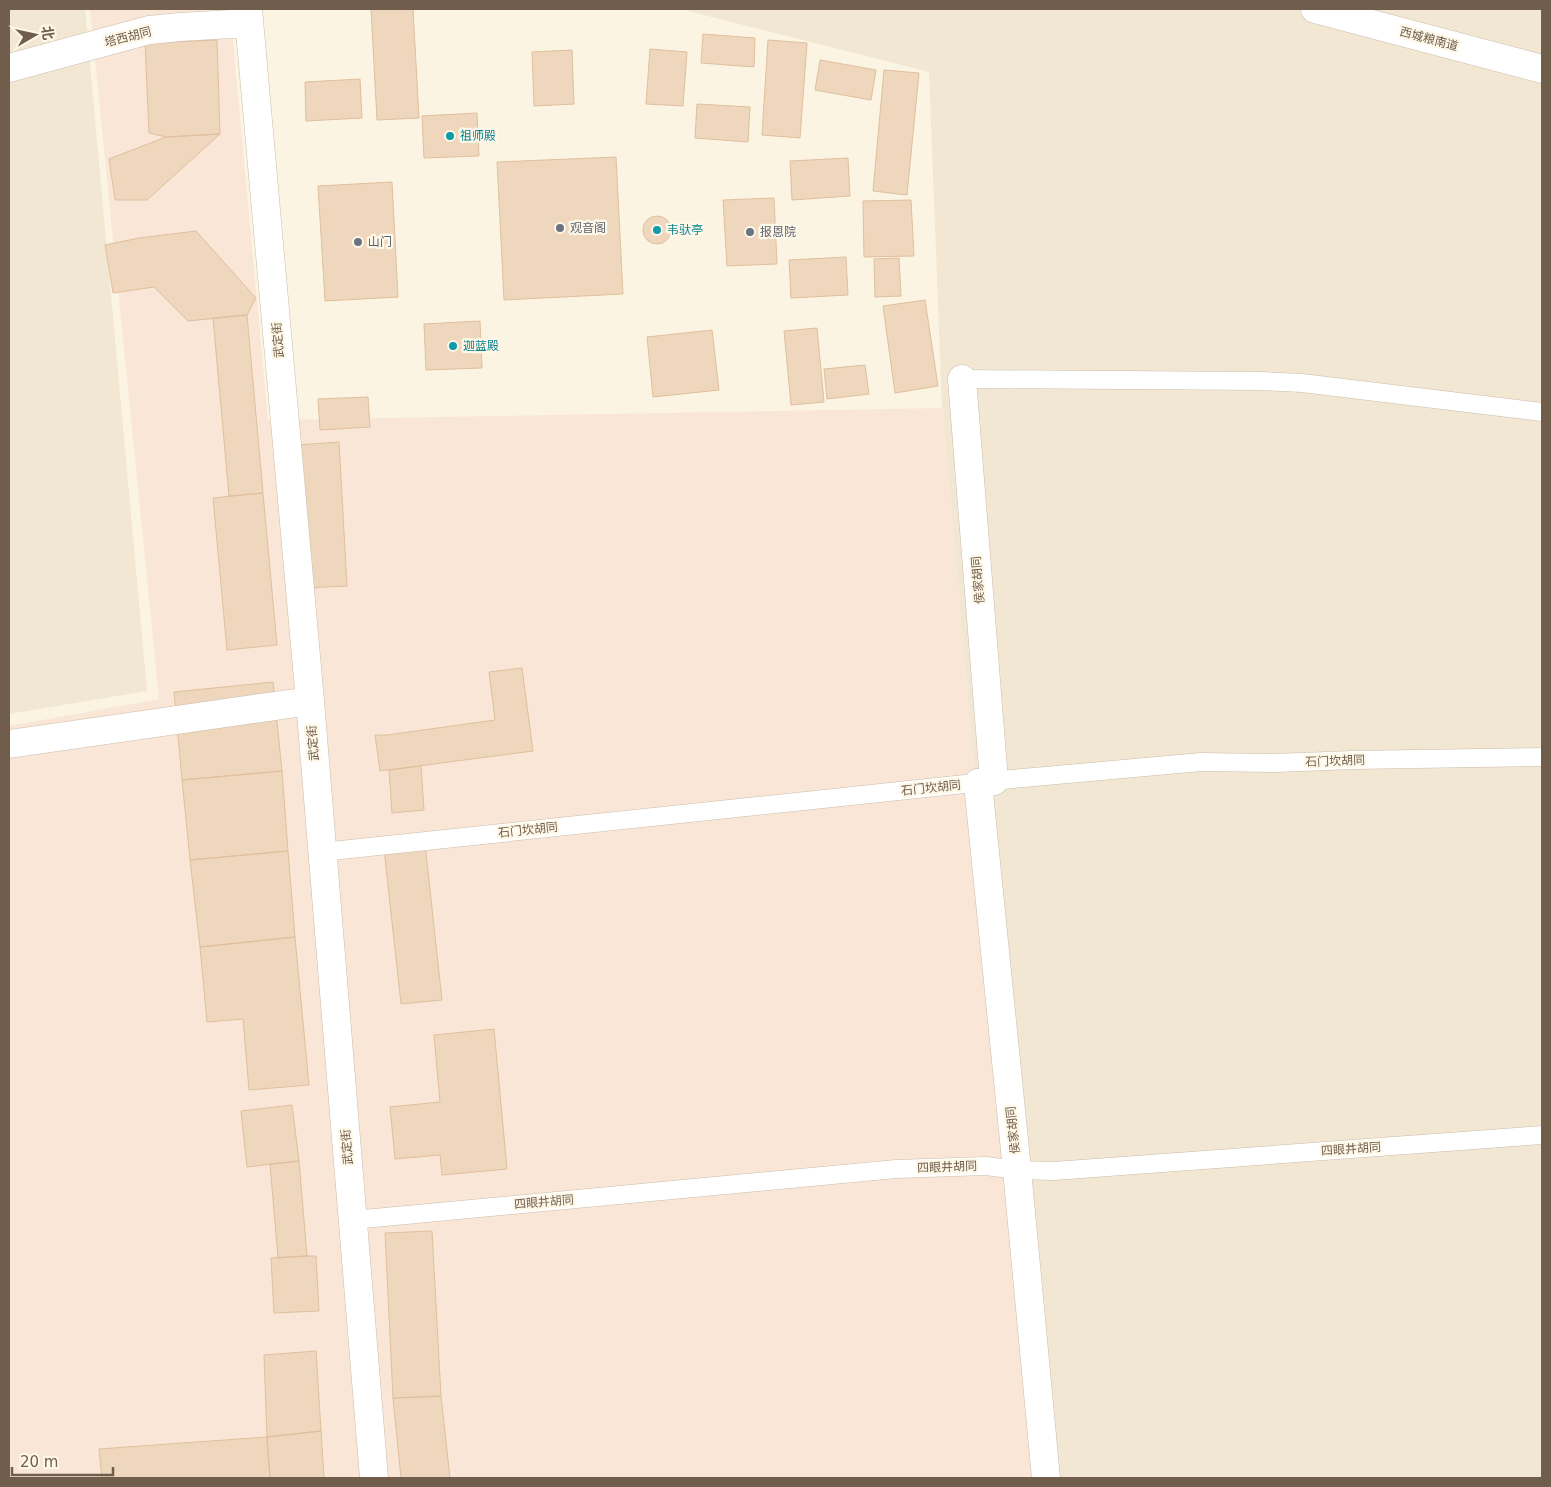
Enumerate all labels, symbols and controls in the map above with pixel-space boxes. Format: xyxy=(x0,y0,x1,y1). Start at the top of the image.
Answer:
north arrow xyxy=(10,10,60,60)
street label: 塔西胡同 xyxy=(103,24,153,50)
street label: 西城粮南道 xyxy=(1398,24,1460,54)
text: 北 xyxy=(39,25,57,41)
place label: 祖师殿 xyxy=(460,129,496,143)
marker: 祖师殿 xyxy=(444,130,456,142)
place label: 观音阁 xyxy=(570,221,606,235)
marker: 观音阁 xyxy=(554,222,566,234)
place label: 韦驮亭 xyxy=(667,223,703,237)
marker: 韦驮亭 xyxy=(651,224,663,236)
place label: 报恩院 xyxy=(760,225,796,239)
marker: 报恩院 xyxy=(744,226,756,238)
place label: 山门 xyxy=(368,235,392,249)
marker: 山门 xyxy=(352,236,364,248)
street label: 武定街 xyxy=(269,321,287,359)
place label: 迦蓝殿 xyxy=(463,339,499,353)
marker: 迦蓝殿 xyxy=(447,340,459,352)
street label: 侯家胡同 xyxy=(969,555,987,605)
street label: 武定街 xyxy=(304,724,322,762)
street label: 石门坎胡同 xyxy=(1305,753,1365,769)
street label: 石门坎胡同 xyxy=(900,778,962,798)
street label: 石门坎胡同 xyxy=(497,820,559,840)
street label: 侯家胡同 xyxy=(1004,1105,1022,1155)
street label: 武定街 xyxy=(338,1128,356,1166)
street label: 四眼井胡同 xyxy=(1321,1140,1381,1158)
street label: 四眼井胡同 xyxy=(917,1159,977,1175)
street label: 四眼井胡同 xyxy=(513,1192,575,1212)
scale bar xyxy=(12,1444,114,1476)
text: 20 m xyxy=(20,1453,58,1471)

